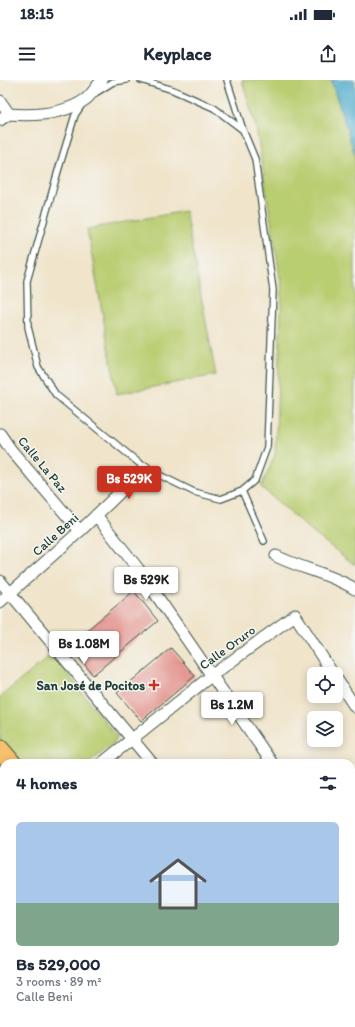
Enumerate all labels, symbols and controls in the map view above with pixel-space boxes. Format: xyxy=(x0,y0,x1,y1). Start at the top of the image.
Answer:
text: 18:15 xyxy=(20,5,54,23)
icon: menu xyxy=(16,43,38,65)
text: Keyplace xyxy=(143,43,212,65)
icon: share xyxy=(317,43,339,65)
street label: Calle La Paz xyxy=(15,433,70,495)
pin: Bs 529K xyxy=(92,466,166,500)
text: Bs 529K xyxy=(106,471,152,486)
street label: Calle Beni xyxy=(29,510,81,559)
pin: Bs 529K xyxy=(109,567,183,601)
text: Bs 529K xyxy=(123,572,169,587)
street label: Calle Oruro xyxy=(196,622,258,673)
pin: Bs 1.08M xyxy=(43,631,125,665)
text: Bs 1.08M xyxy=(58,636,110,651)
map controls xyxy=(307,667,343,747)
button: locate xyxy=(307,667,343,703)
place label: San José de Pocitos xyxy=(36,678,145,693)
marker: San José de Pocitos xyxy=(148,679,160,691)
pin: Bs 1.2M xyxy=(195,692,269,726)
text: Bs 1.2M xyxy=(210,697,254,712)
button: layers xyxy=(307,711,343,747)
icon: filters xyxy=(317,772,339,794)
text: 4 homes xyxy=(16,773,77,793)
icon: home xyxy=(142,848,214,920)
text: Bs 529,000 xyxy=(16,954,101,974)
text: 3 rooms · 89 m² xyxy=(16,974,102,989)
text: Calle Beni xyxy=(16,989,73,1004)

